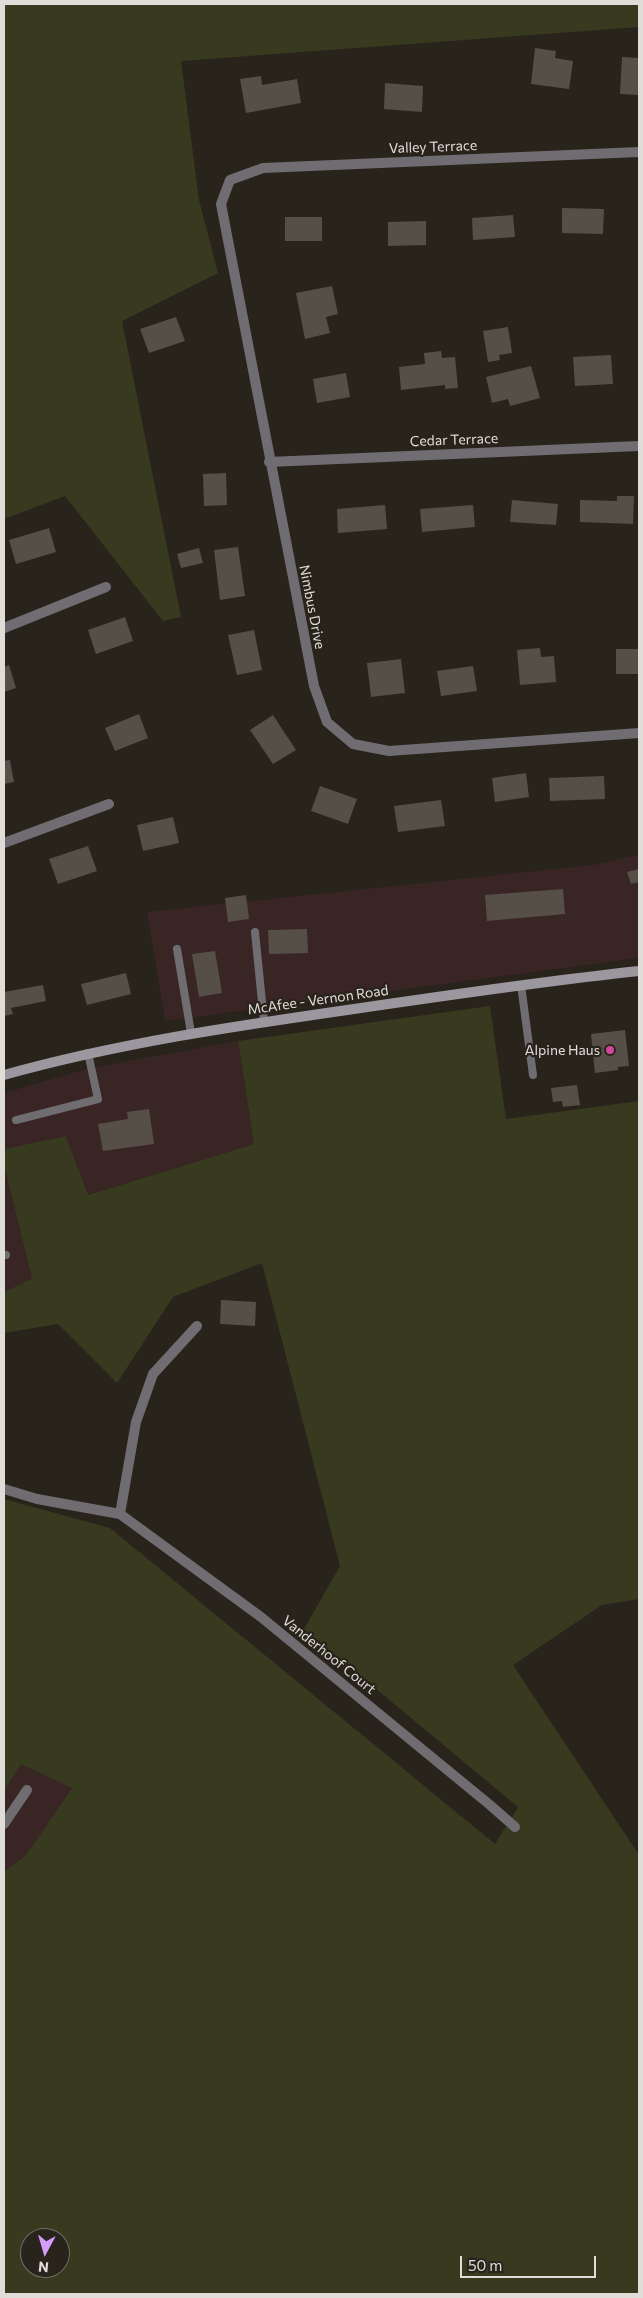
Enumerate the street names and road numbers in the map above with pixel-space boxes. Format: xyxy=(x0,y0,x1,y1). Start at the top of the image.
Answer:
street label: Valley Terrace xyxy=(389,137,477,157)
street label: Cedar Terrace xyxy=(409,430,499,450)
street label: Nimbus Drive xyxy=(296,564,328,650)
street label: McAfee - Vernon Road xyxy=(246,982,390,1018)
street label: Vanderhoof Court xyxy=(279,1612,379,1698)

